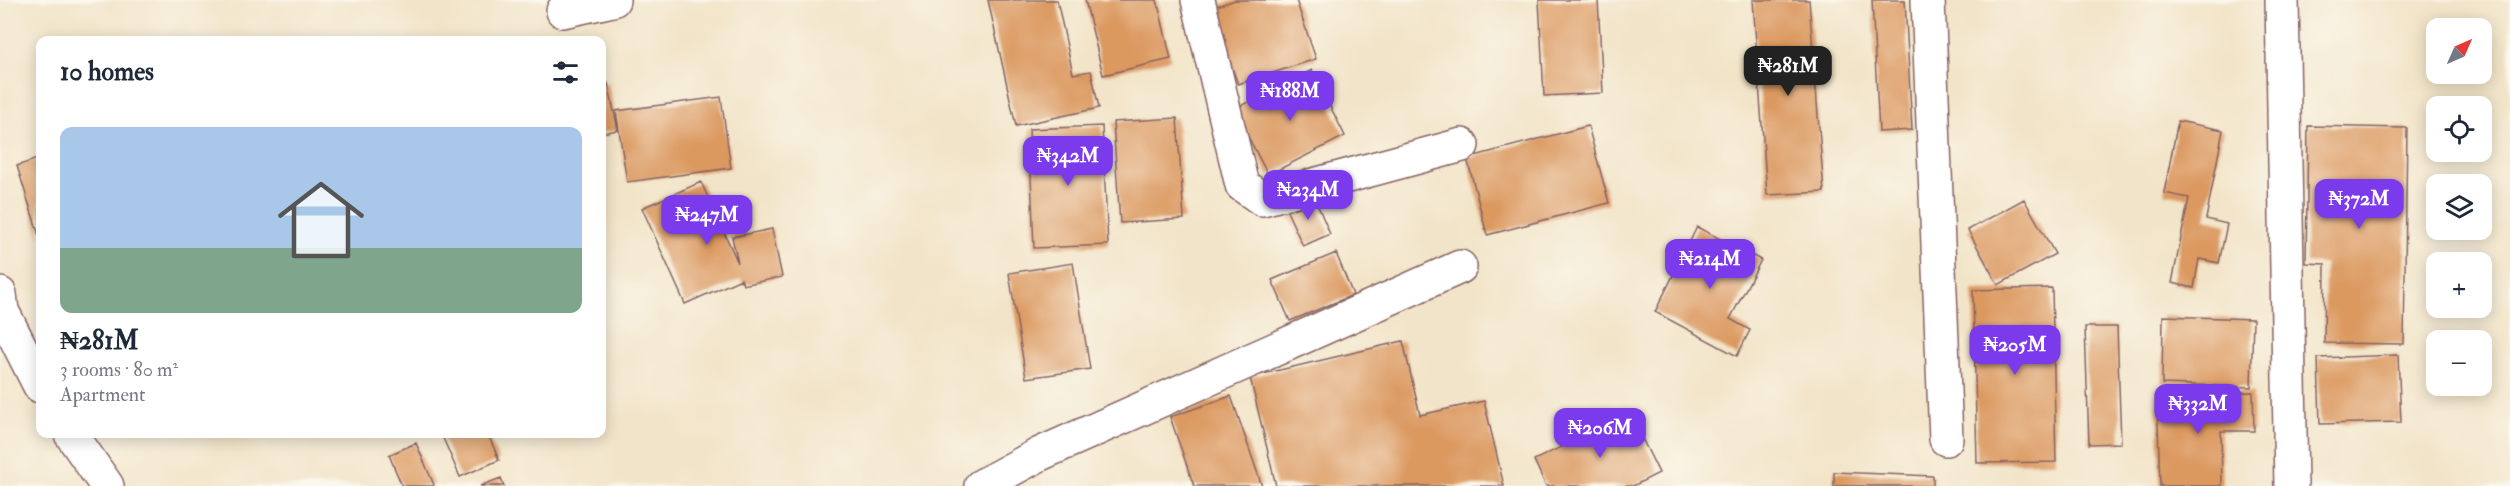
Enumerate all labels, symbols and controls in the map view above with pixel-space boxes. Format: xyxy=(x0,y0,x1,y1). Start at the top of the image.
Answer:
north arrow xyxy=(2426,18,2492,84)
map controls xyxy=(2426,18,2492,396)
pin: ₦281M xyxy=(1746,46,1830,97)
text: ₦281M xyxy=(1758,53,1818,78)
text: 10 homes xyxy=(60,56,154,88)
icon: filters xyxy=(549,56,582,89)
pin: ₦188M xyxy=(1248,71,1332,122)
text: ₦188M xyxy=(1260,78,1320,103)
button: locate xyxy=(2426,96,2492,162)
pin: ₦342M xyxy=(1026,136,1110,187)
text: ₦342M xyxy=(1037,143,1099,168)
icon: home xyxy=(267,166,375,274)
pin: ₦234M xyxy=(1266,170,1350,221)
button: layers xyxy=(2426,174,2492,240)
text: ₦234M xyxy=(1277,177,1339,202)
pin: ₦372M xyxy=(2317,179,2401,230)
text: ₦372M xyxy=(2329,186,2389,211)
pin: ₦247M xyxy=(665,195,749,246)
text: ₦247M xyxy=(675,202,739,227)
pin: ₦214M xyxy=(1668,239,1752,290)
text: ₦214M xyxy=(1679,246,1741,271)
button: + xyxy=(2426,252,2492,318)
text: ₦281M xyxy=(60,325,139,357)
pin: ₦205M xyxy=(1973,325,2057,376)
button: − xyxy=(2426,330,2492,396)
text: ₦205M xyxy=(1984,332,2046,357)
text: 3 rooms · 80 m² xyxy=(60,357,178,382)
text: Apartment xyxy=(60,382,145,407)
pin: ₦332M xyxy=(2156,384,2240,435)
text: ₦332M xyxy=(2168,391,2228,416)
pin: ₦206M xyxy=(1558,408,1642,459)
text: ₦206M xyxy=(1568,415,1632,440)

